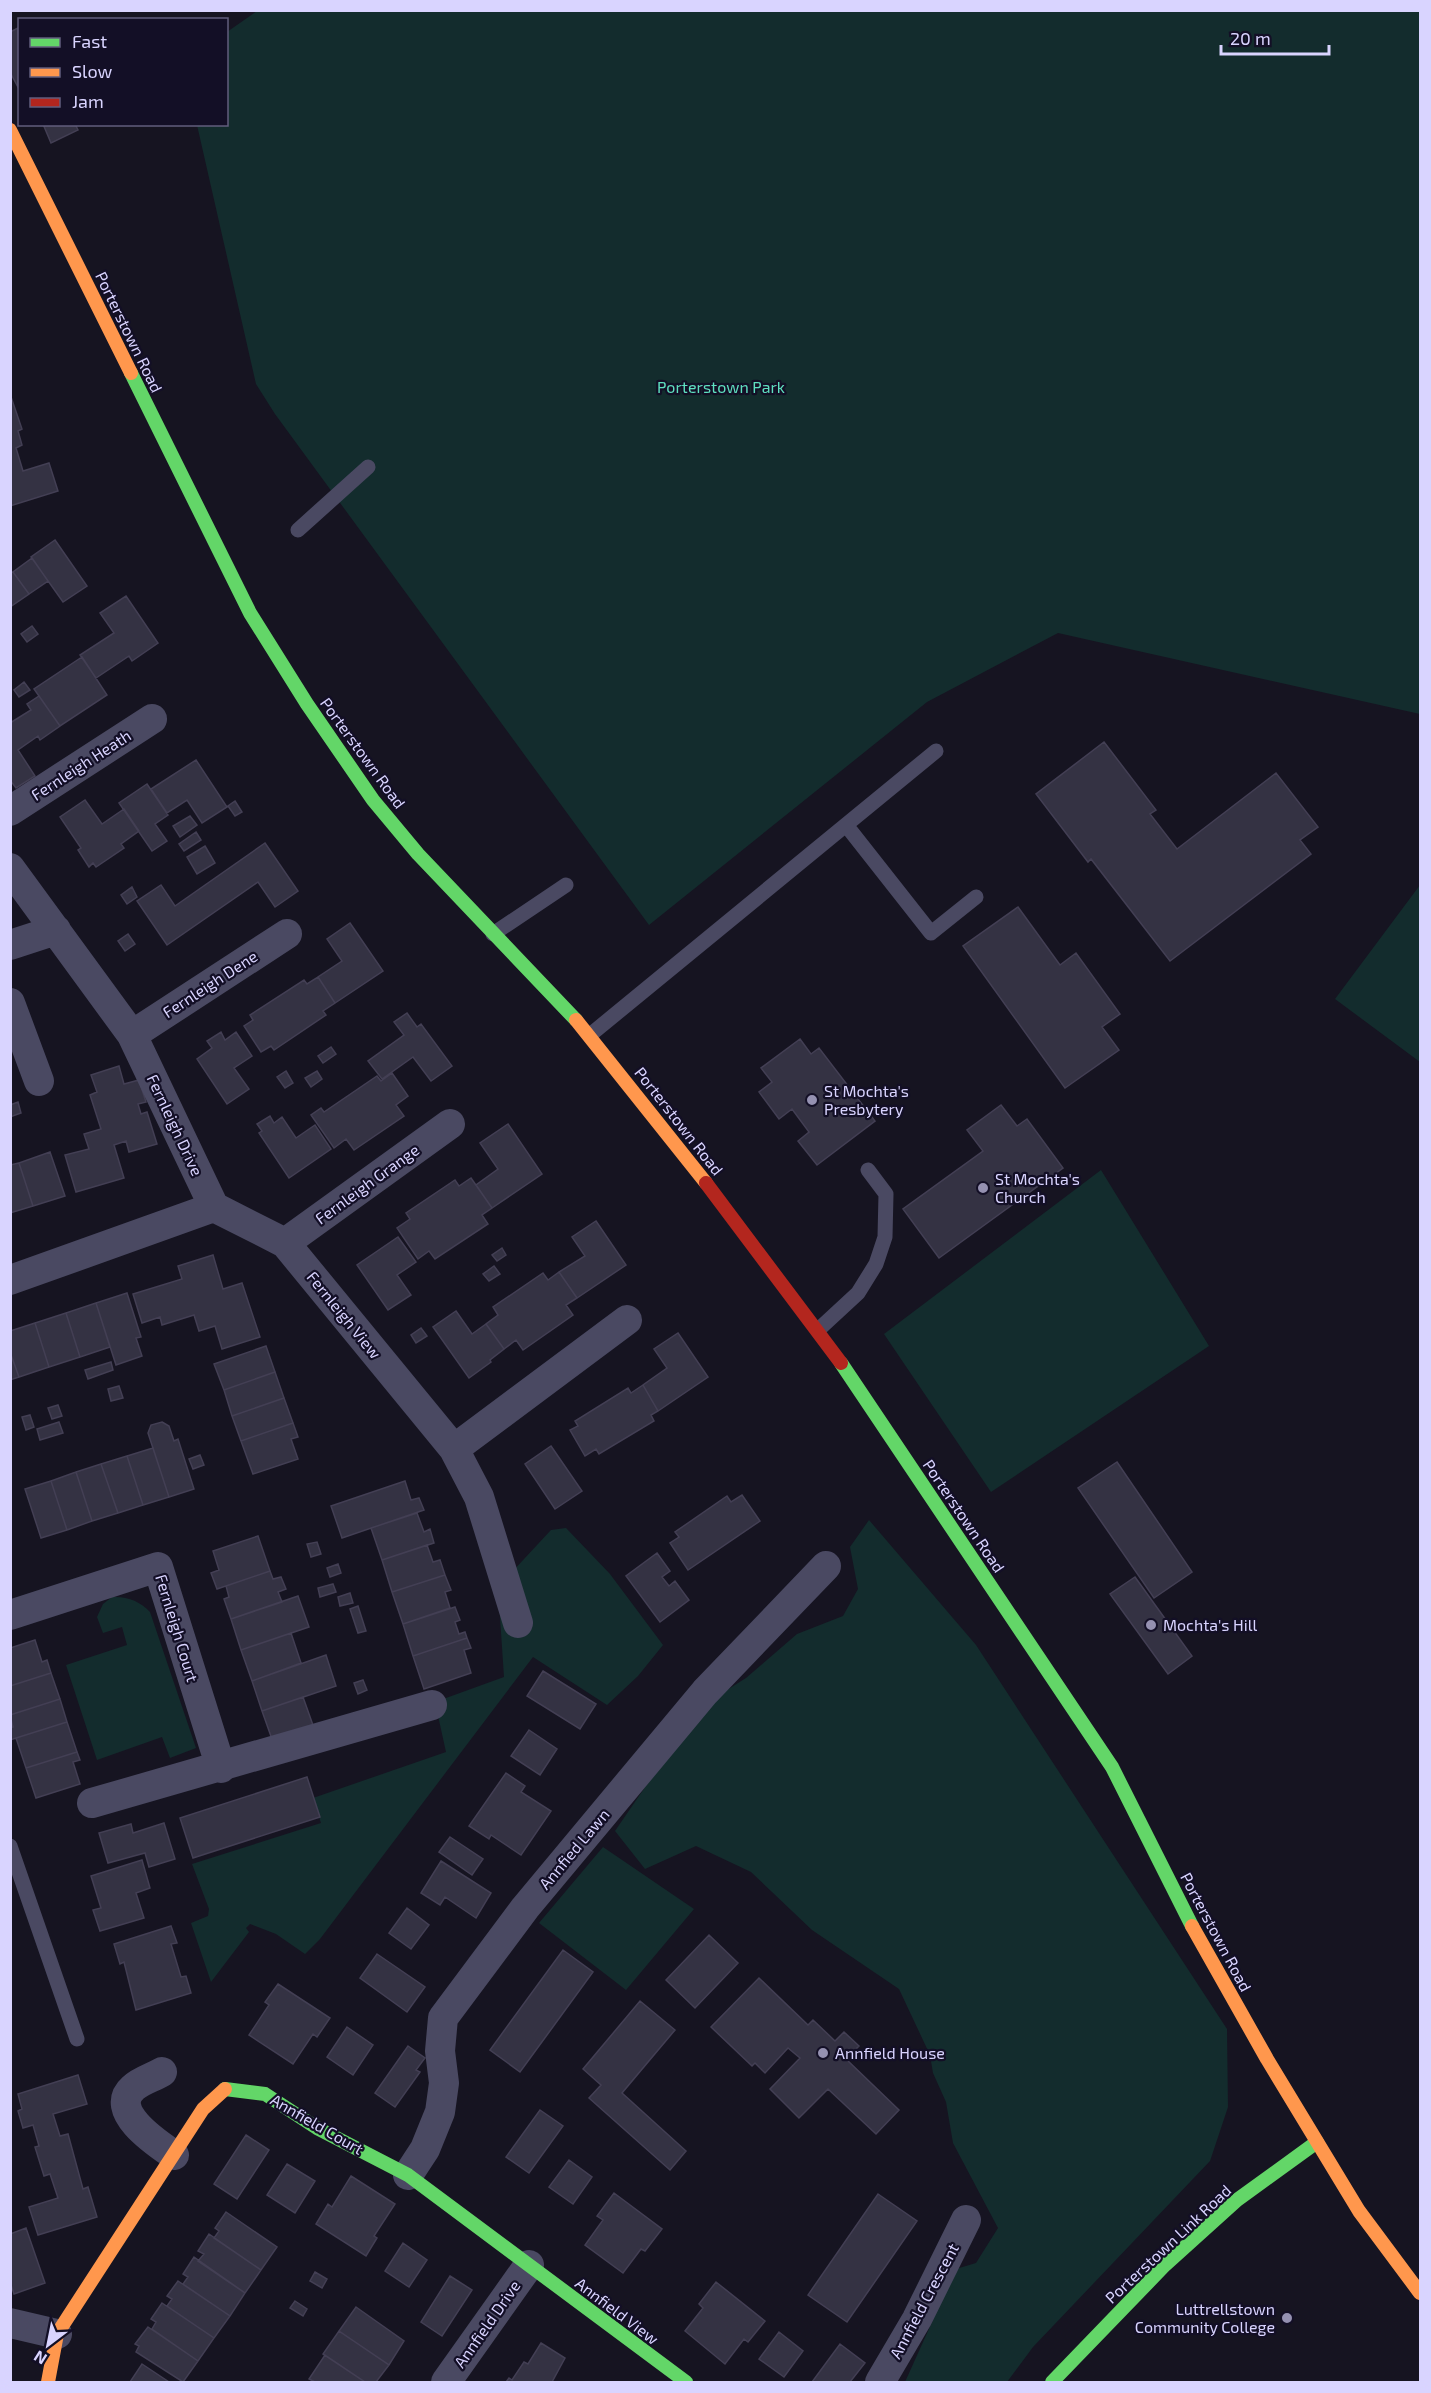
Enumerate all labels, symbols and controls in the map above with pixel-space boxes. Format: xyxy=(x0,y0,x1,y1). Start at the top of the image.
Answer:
legend xyxy=(18,18,228,126)
scale bar xyxy=(1221,18,1329,56)
text: 20 m xyxy=(1230,27,1271,49)
text: Fast xyxy=(72,30,107,52)
text: Slow xyxy=(72,60,113,82)
text: Jam xyxy=(72,90,104,112)
street label: Porterstown Road xyxy=(92,268,167,395)
park label: Porterstown Park xyxy=(657,377,785,396)
street label: Porterstown Road xyxy=(317,694,410,812)
street label: Fernleigh Heath xyxy=(27,725,134,804)
street label: Fernleigh Dene xyxy=(159,946,261,1021)
street label: Porterstown Road xyxy=(631,1063,728,1179)
street label: Fernleigh Drive xyxy=(144,1071,207,1179)
place label: St Mochta's Presbytery xyxy=(824,1081,909,1118)
marker: St Mochta's Presbytery xyxy=(805,1093,819,1107)
street label: Fernleigh Grange xyxy=(311,1140,422,1228)
place label: St Mochta's Church xyxy=(995,1169,1080,1206)
marker: St Mochta's Church xyxy=(976,1181,990,1195)
street label: Fernleigh View xyxy=(303,1267,385,1362)
street label: Porterstown Road xyxy=(920,1456,1009,1576)
street label: Fernleigh Court xyxy=(152,1572,203,1684)
place label: Mochta's Hill xyxy=(1163,1615,1257,1634)
marker: Mochta's Hill xyxy=(1144,1618,1158,1632)
street label: Annfied Lawn xyxy=(535,1805,613,1893)
street label: Porterstown Road xyxy=(1177,1869,1256,1995)
place label: Annfield House xyxy=(835,2043,945,2062)
marker: Annfield House xyxy=(816,2046,830,2060)
street label: Annfield Court xyxy=(267,2089,367,2158)
street label: Porterstown Link Road xyxy=(1101,2180,1235,2307)
street label: Annfield Crescent xyxy=(885,2240,962,2362)
street label: Annfield View xyxy=(572,2273,663,2348)
street label: Annfield Drive xyxy=(449,2276,524,2371)
place label: Luttrellstown Community College xyxy=(1135,2299,1275,2336)
marker: Luttrellstown Community College xyxy=(1280,2311,1294,2325)
north arrow xyxy=(18,2315,78,2375)
text: N xyxy=(30,2347,50,2369)

